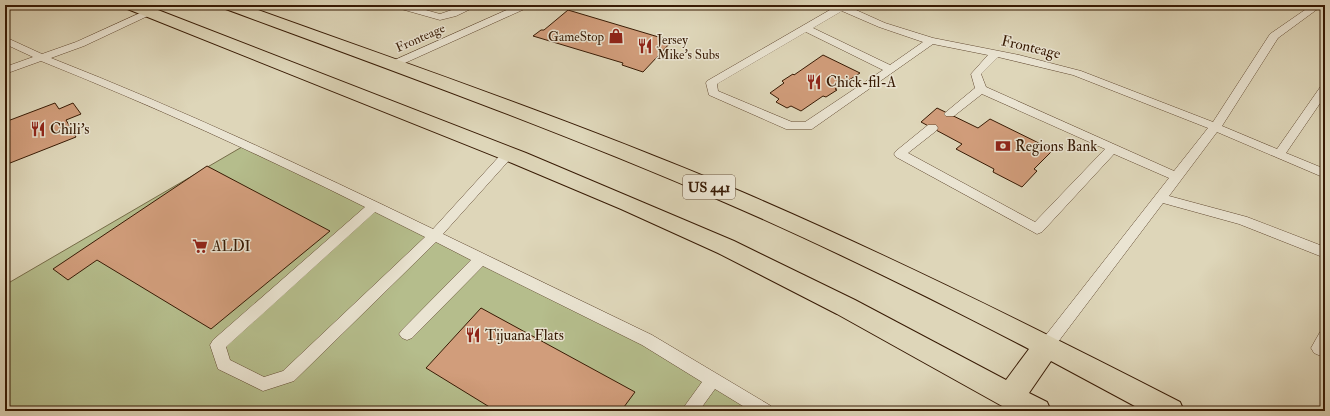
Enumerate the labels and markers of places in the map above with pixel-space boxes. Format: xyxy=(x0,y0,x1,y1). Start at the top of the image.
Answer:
shop icon: GameStop xyxy=(607,27,625,45)
place label: GameStop xyxy=(548,29,604,46)
place label: Jersey Mike's Subs xyxy=(656,32,720,63)
restaurant icon: Jersey Mike's Subs xyxy=(636,37,654,55)
restaurant icon: Chick-fil-A xyxy=(805,73,823,91)
place label: Chick-fil-A xyxy=(826,73,897,92)
restaurant icon: Chili's xyxy=(29,120,47,138)
place label: Chili's xyxy=(50,120,89,139)
bank icon: Regions Bank xyxy=(994,137,1012,155)
place label: Regions Bank xyxy=(1015,137,1097,156)
supermarket icon: ALDI xyxy=(191,237,209,255)
place label: ALDI xyxy=(211,237,251,256)
restaurant icon: Tijuana Flats xyxy=(464,326,482,344)
place label: Tijuana Flats xyxy=(485,326,564,345)

